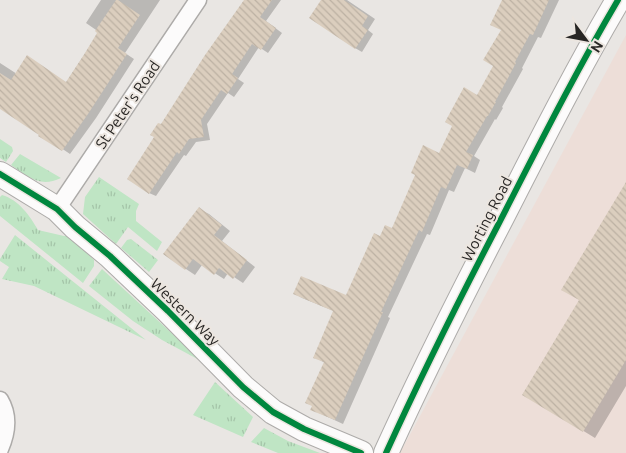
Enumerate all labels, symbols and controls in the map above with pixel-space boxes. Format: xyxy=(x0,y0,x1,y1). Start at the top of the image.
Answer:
north arrow xyxy=(561,15,611,65)
text: N xyxy=(587,38,607,56)
street label: St Peter's Road xyxy=(92,58,163,152)
street label: Worting Road xyxy=(458,174,515,264)
street label: Western Way xyxy=(148,275,223,349)

